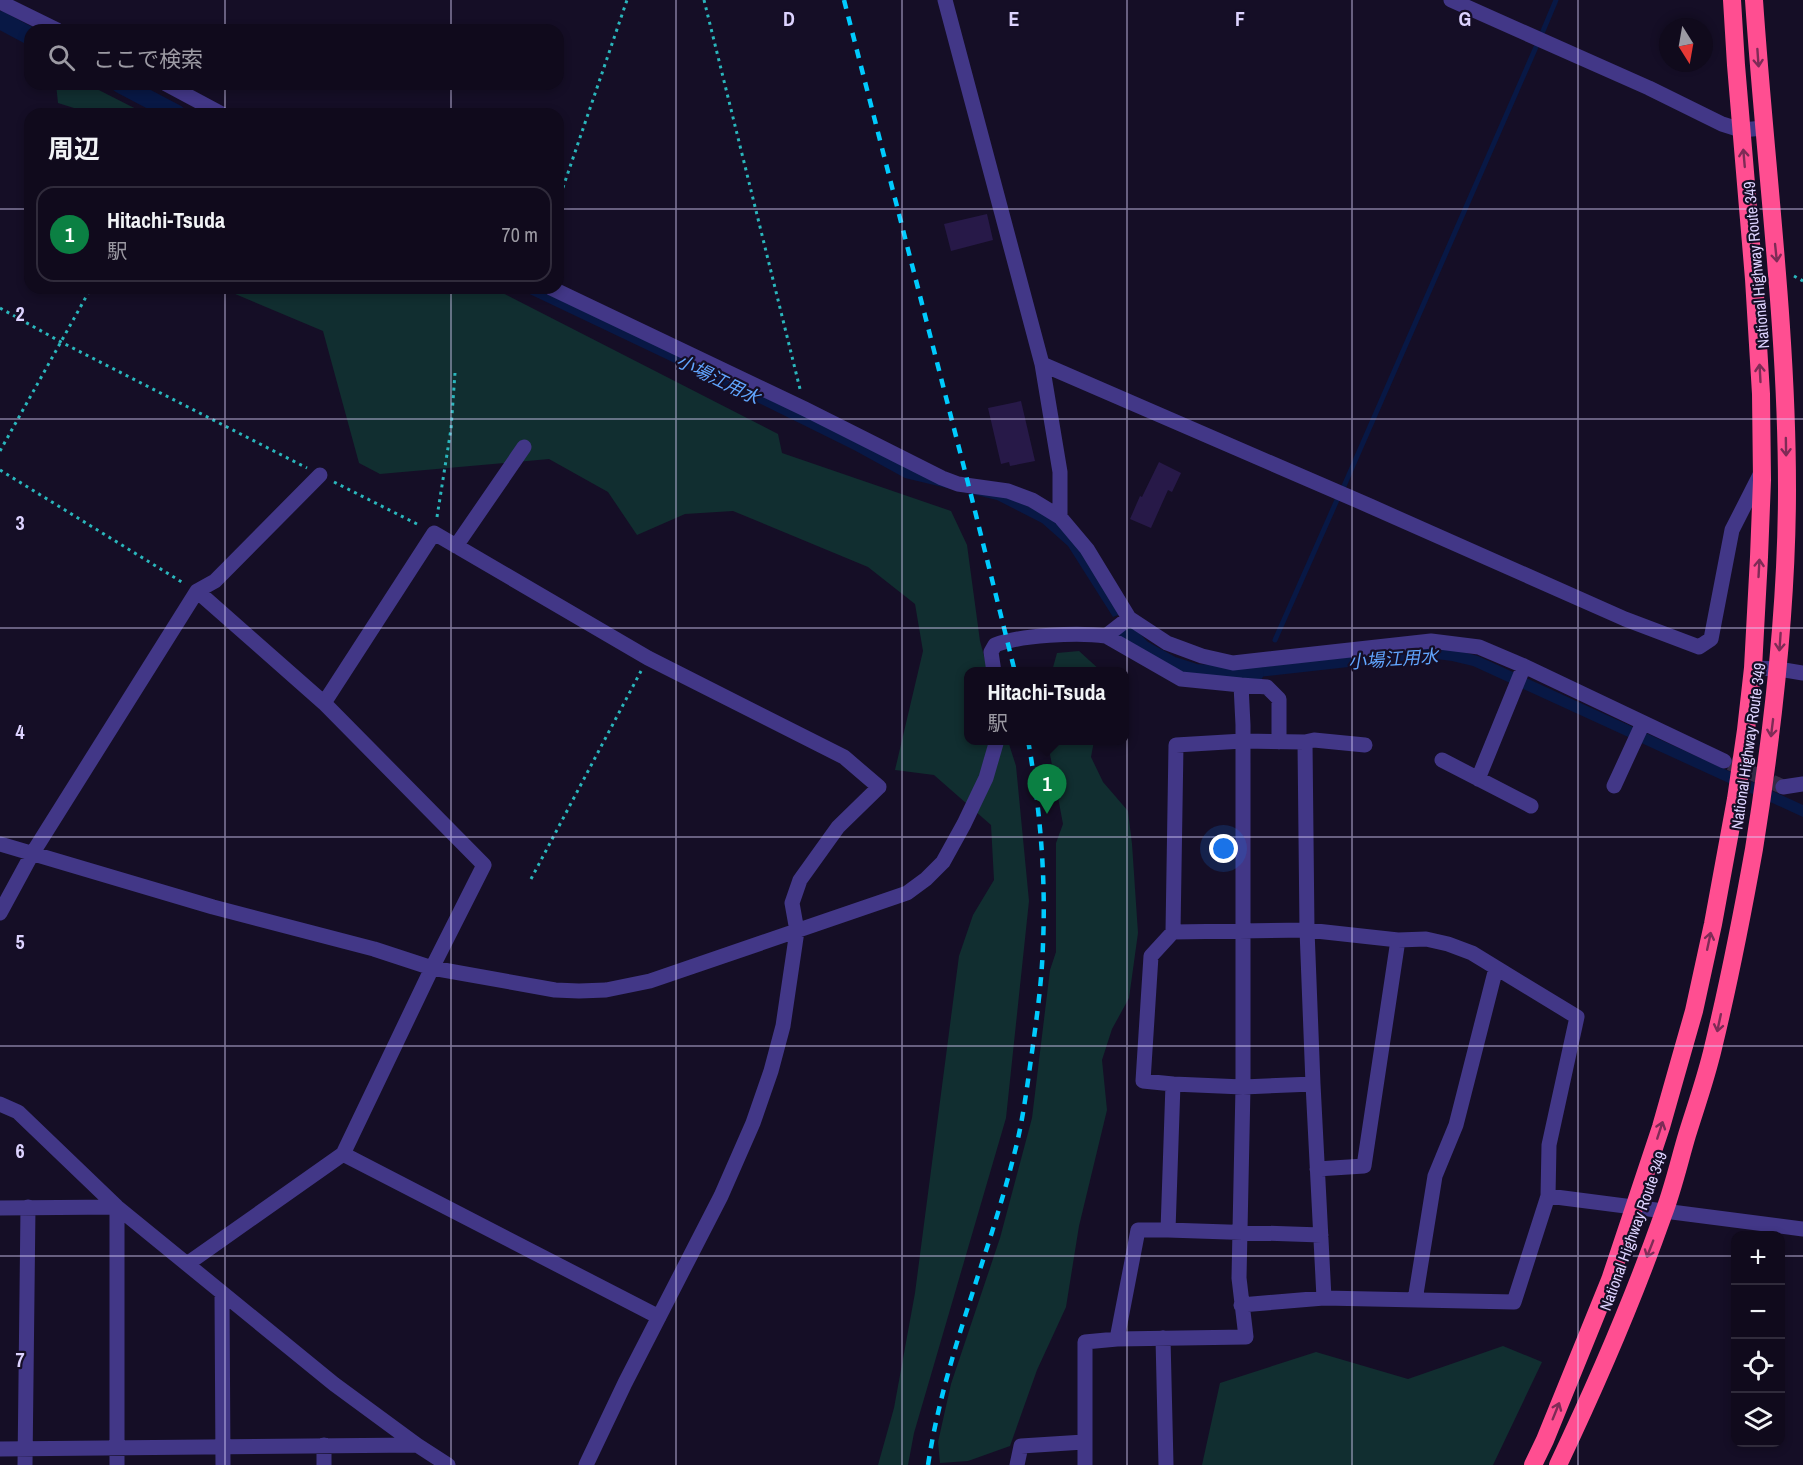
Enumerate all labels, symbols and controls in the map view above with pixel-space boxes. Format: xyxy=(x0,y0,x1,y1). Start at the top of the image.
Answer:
text: D xyxy=(783,5,795,32)
text: E xyxy=(1009,5,1020,32)
text: F xyxy=(1235,5,1245,32)
text: G xyxy=(1459,5,1471,32)
north arrow xyxy=(1659,18,1713,72)
search box xyxy=(24,24,564,90)
icon: search xyxy=(45,41,78,74)
text: ここで検索 xyxy=(93,44,203,74)
one-way arrow xyxy=(1752,48,1763,68)
text: 周辺 xyxy=(48,131,100,166)
one-way arrow xyxy=(1738,148,1749,168)
street label: National Highway Route 349 xyxy=(1738,180,1774,350)
text: Hitachi-Tsuda xyxy=(107,205,225,235)
text: 1 xyxy=(65,221,74,248)
text: 70 m xyxy=(502,221,538,248)
text: 駅 xyxy=(107,237,127,264)
one-way arrow xyxy=(1771,242,1782,262)
text: 2 xyxy=(15,300,25,327)
water label: 小場江用水 xyxy=(672,348,766,411)
one-way arrow xyxy=(1754,364,1765,383)
one-way arrow xyxy=(1780,437,1792,457)
text: 3 xyxy=(15,509,25,536)
one-way arrow xyxy=(1753,558,1764,578)
one-way arrow xyxy=(1775,632,1786,651)
water label: 小場江用水 xyxy=(1347,643,1441,675)
street label: National Highway Route 349 xyxy=(1725,661,1771,831)
popup xyxy=(964,667,1129,745)
text: Hitachi-Tsuda xyxy=(988,677,1105,707)
text: 駅 xyxy=(988,709,1008,736)
one-way arrow xyxy=(1766,717,1777,737)
text: 4 xyxy=(15,718,25,745)
pin: 1 xyxy=(1028,764,1066,814)
your location xyxy=(1209,834,1238,863)
text: 5 xyxy=(15,928,25,955)
one-way arrow xyxy=(1704,932,1715,952)
one-way arrow xyxy=(1712,1013,1724,1032)
one-way arrow xyxy=(1655,1121,1666,1140)
text: 6 xyxy=(15,1137,25,1164)
street label: National Highway Route 349 xyxy=(1594,1148,1672,1314)
map controls xyxy=(1731,1231,1785,1447)
button: + xyxy=(1731,1231,1785,1285)
one-way arrow xyxy=(1644,1240,1655,1258)
button: − xyxy=(1731,1285,1785,1339)
button: locate xyxy=(1731,1339,1785,1393)
text: 7 xyxy=(15,1346,25,1373)
button: layers xyxy=(1731,1393,1785,1447)
one-way arrow xyxy=(1551,1403,1562,1421)

